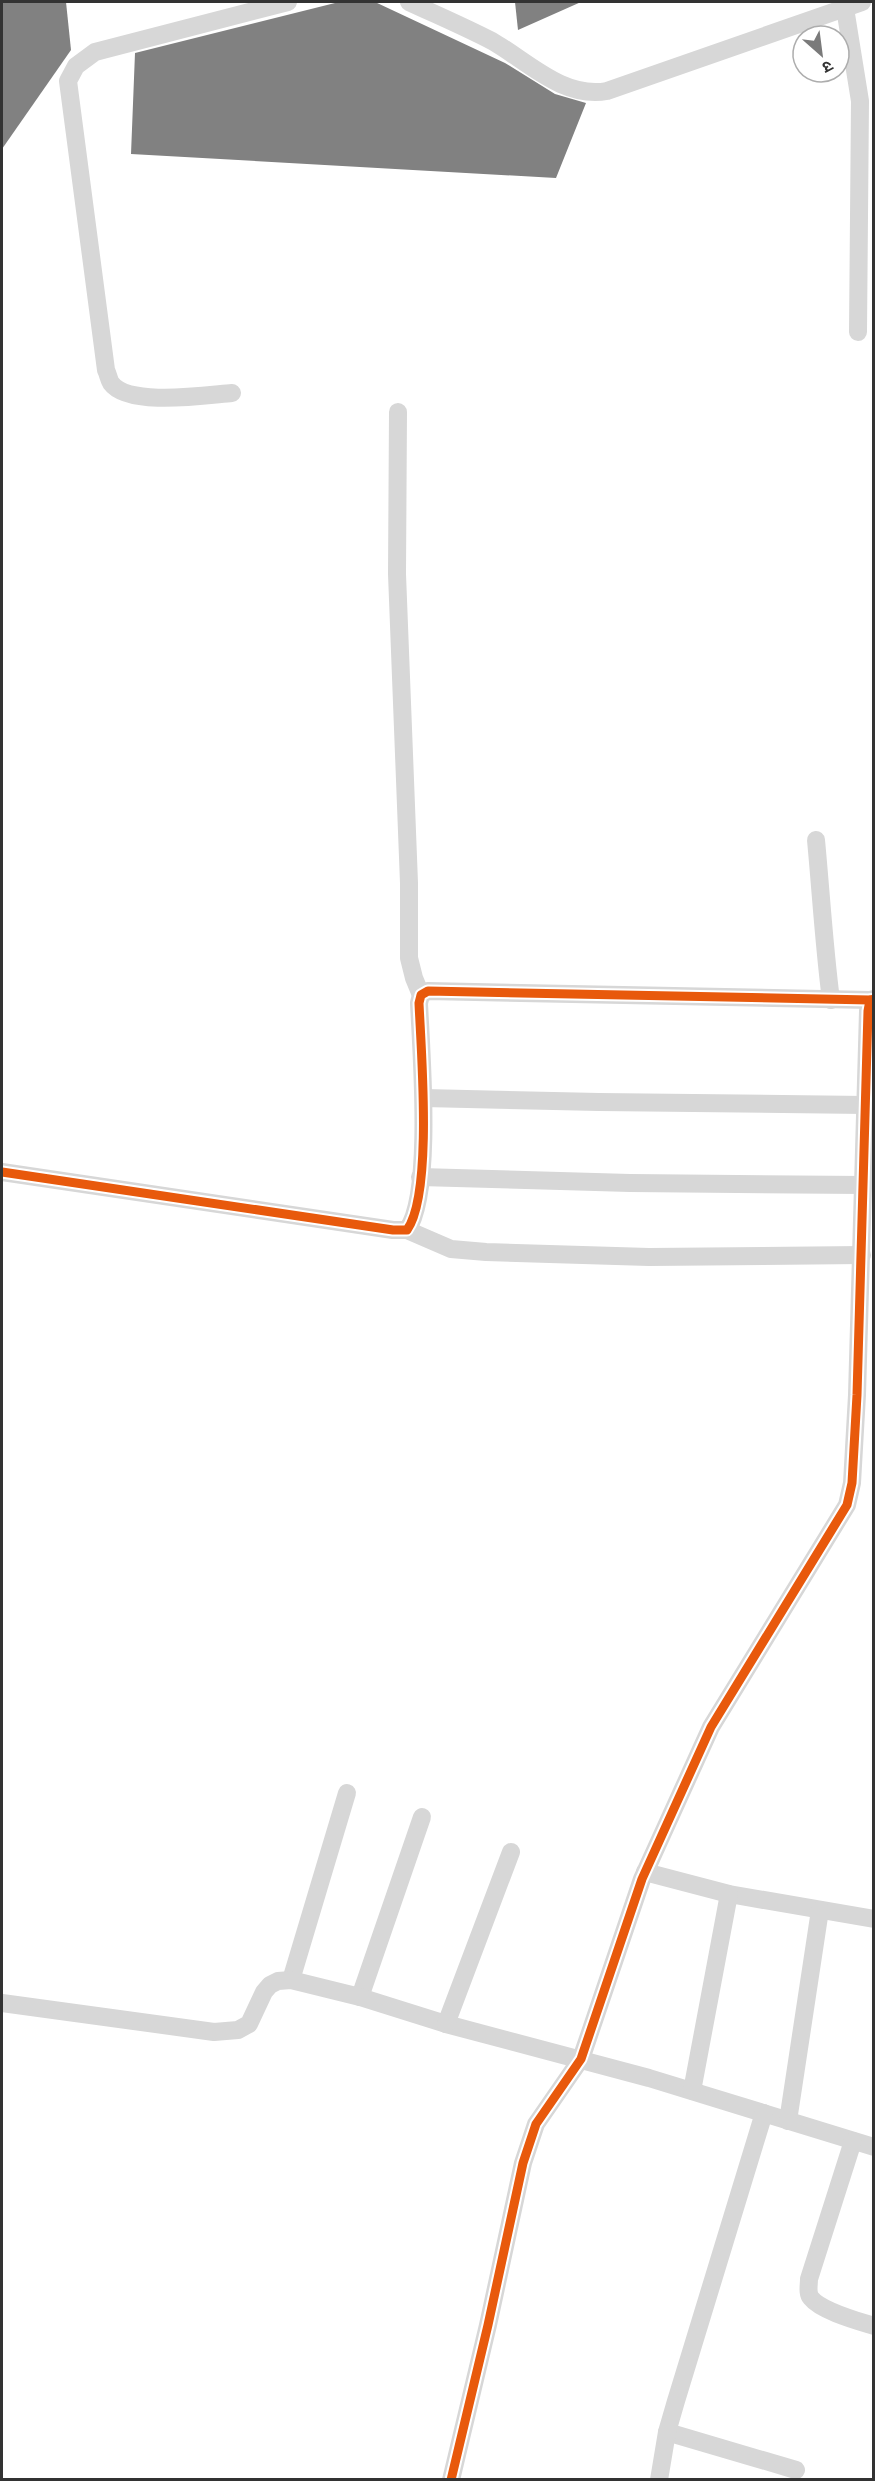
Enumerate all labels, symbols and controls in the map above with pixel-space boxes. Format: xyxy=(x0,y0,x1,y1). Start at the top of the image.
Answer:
north arrow xyxy=(791,24,851,84)
text: उ xyxy=(819,56,837,79)

